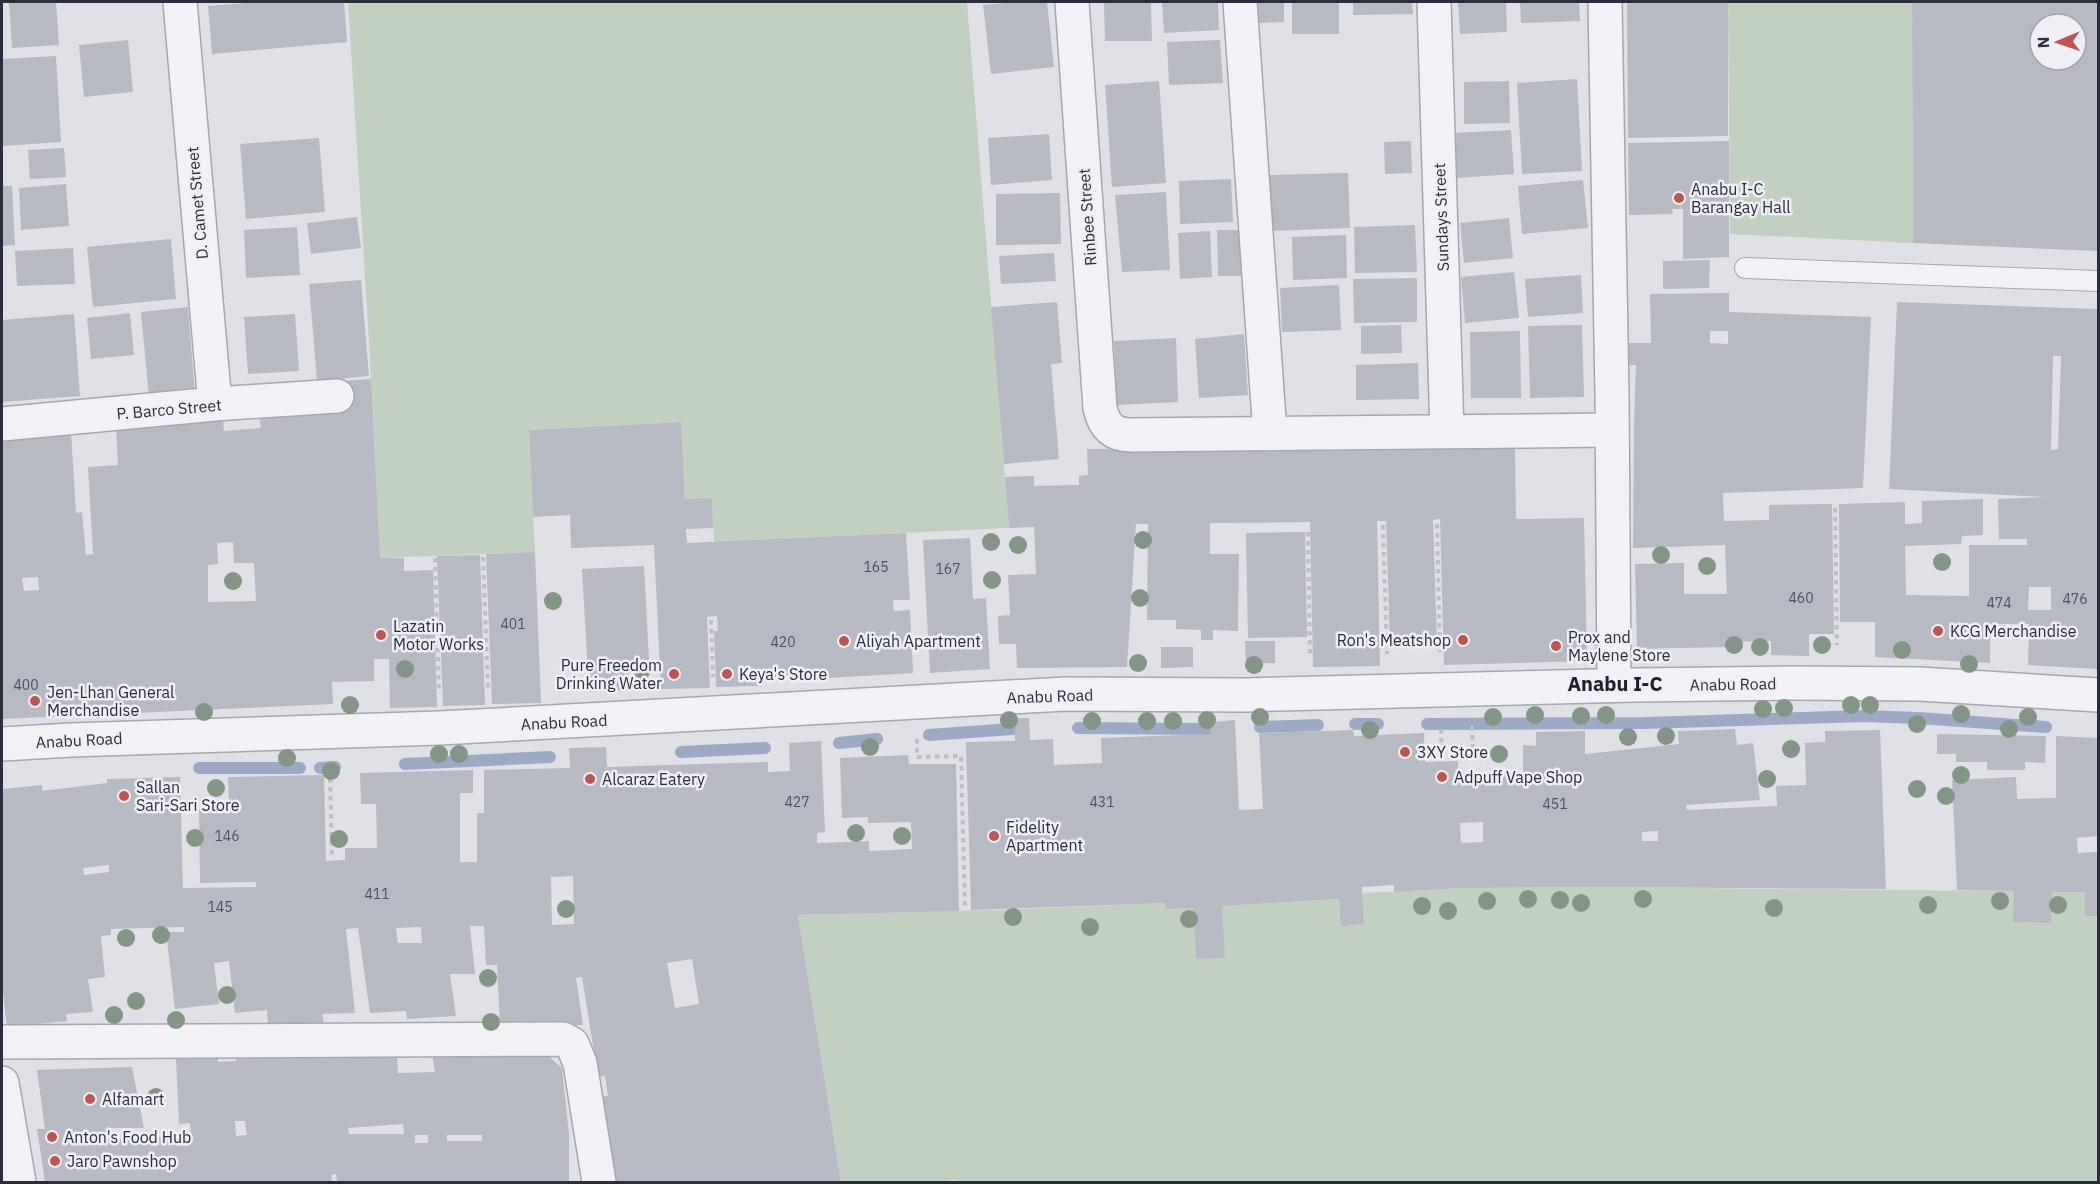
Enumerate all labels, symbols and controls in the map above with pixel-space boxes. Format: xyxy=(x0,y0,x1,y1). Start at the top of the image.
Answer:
north arrow xyxy=(2028,12,2088,72)
text: N xyxy=(2033,36,2053,49)
street label: D. Camet Street xyxy=(182,146,212,260)
street label: Sundays Street xyxy=(1429,162,1453,272)
street label: Rinbee Street xyxy=(1074,167,1100,267)
place label: Anabu I-C Barangay Hall xyxy=(1691,179,1791,217)
marker: Anabu I-C Barangay Hall xyxy=(1672,191,1686,205)
street label: P. Barco Street xyxy=(116,394,222,424)
house number: 165 xyxy=(863,558,889,576)
house number: 167 xyxy=(935,560,961,578)
house number: 460 xyxy=(1788,589,1814,607)
house number: 476 xyxy=(2062,590,2088,608)
house number: 474 xyxy=(1986,594,2012,612)
house number: 401 xyxy=(500,615,526,633)
place label: Lazatin Motor Works xyxy=(393,616,484,654)
place label: KCG Merchandise xyxy=(1950,621,2077,641)
marker: KCG Merchandise xyxy=(1931,624,1945,638)
place label: Prox and Maylene Store xyxy=(1568,627,1671,665)
marker: Lazatin Motor Works xyxy=(374,628,388,642)
place label: Ron's Meatshop xyxy=(1337,630,1451,650)
place label: Aliyah Apartment xyxy=(856,631,981,651)
house number: 420 xyxy=(770,633,796,651)
marker: Ron's Meatshop xyxy=(1456,633,1470,647)
marker: Aliyah Apartment xyxy=(837,634,851,648)
marker: Prox and Maylene Store xyxy=(1549,639,1563,653)
place label: Pure Freedom Drinking Water xyxy=(556,655,662,693)
place label: Keya's Store xyxy=(739,664,828,684)
marker: Pure Freedom Drinking Water xyxy=(667,667,681,681)
marker: Keya's Store xyxy=(720,667,734,681)
district label: Anabu I-C xyxy=(1567,670,1663,697)
street label: Anabu Road xyxy=(1689,673,1777,695)
house number: 400 xyxy=(13,676,39,694)
place label: Jen-Lhan General Merchandise xyxy=(47,682,174,720)
street label: Anabu Road xyxy=(1006,684,1094,708)
marker: Jen-Lhan General Merchandise xyxy=(28,694,42,708)
street label: Anabu Road xyxy=(520,710,608,734)
street label: Anabu Road xyxy=(35,728,123,752)
place label: 3XY Store xyxy=(1417,742,1488,762)
marker: 3XY Store xyxy=(1398,745,1412,759)
place label: Adpuff Vape Shop xyxy=(1454,767,1582,787)
place label: Alcaraz Eatery xyxy=(602,769,705,789)
marker: Adpuff Vape Shop xyxy=(1435,770,1449,784)
marker: Alcaraz Eatery xyxy=(583,772,597,786)
place label: Sallan Sari-Sari Store xyxy=(136,777,240,815)
marker: Sallan Sari-Sari Store xyxy=(117,789,131,803)
house number: 427 xyxy=(784,793,810,811)
house number: 431 xyxy=(1089,793,1115,811)
house number: 451 xyxy=(1542,795,1568,813)
place label: Fidelity Apartment xyxy=(1006,817,1083,855)
house number: 146 xyxy=(214,827,240,845)
marker: Fidelity Apartment xyxy=(987,829,1001,843)
house number: 411 xyxy=(364,885,390,903)
house number: 145 xyxy=(207,898,233,916)
place label: Alfamart xyxy=(102,1089,164,1109)
marker: Alfamart xyxy=(83,1092,97,1106)
place label: Anton's Food Hub xyxy=(64,1127,191,1147)
marker: Anton's Food Hub xyxy=(45,1130,59,1144)
place label: Jaro Pawnshop xyxy=(67,1151,177,1171)
marker: Jaro Pawnshop xyxy=(48,1154,62,1168)

